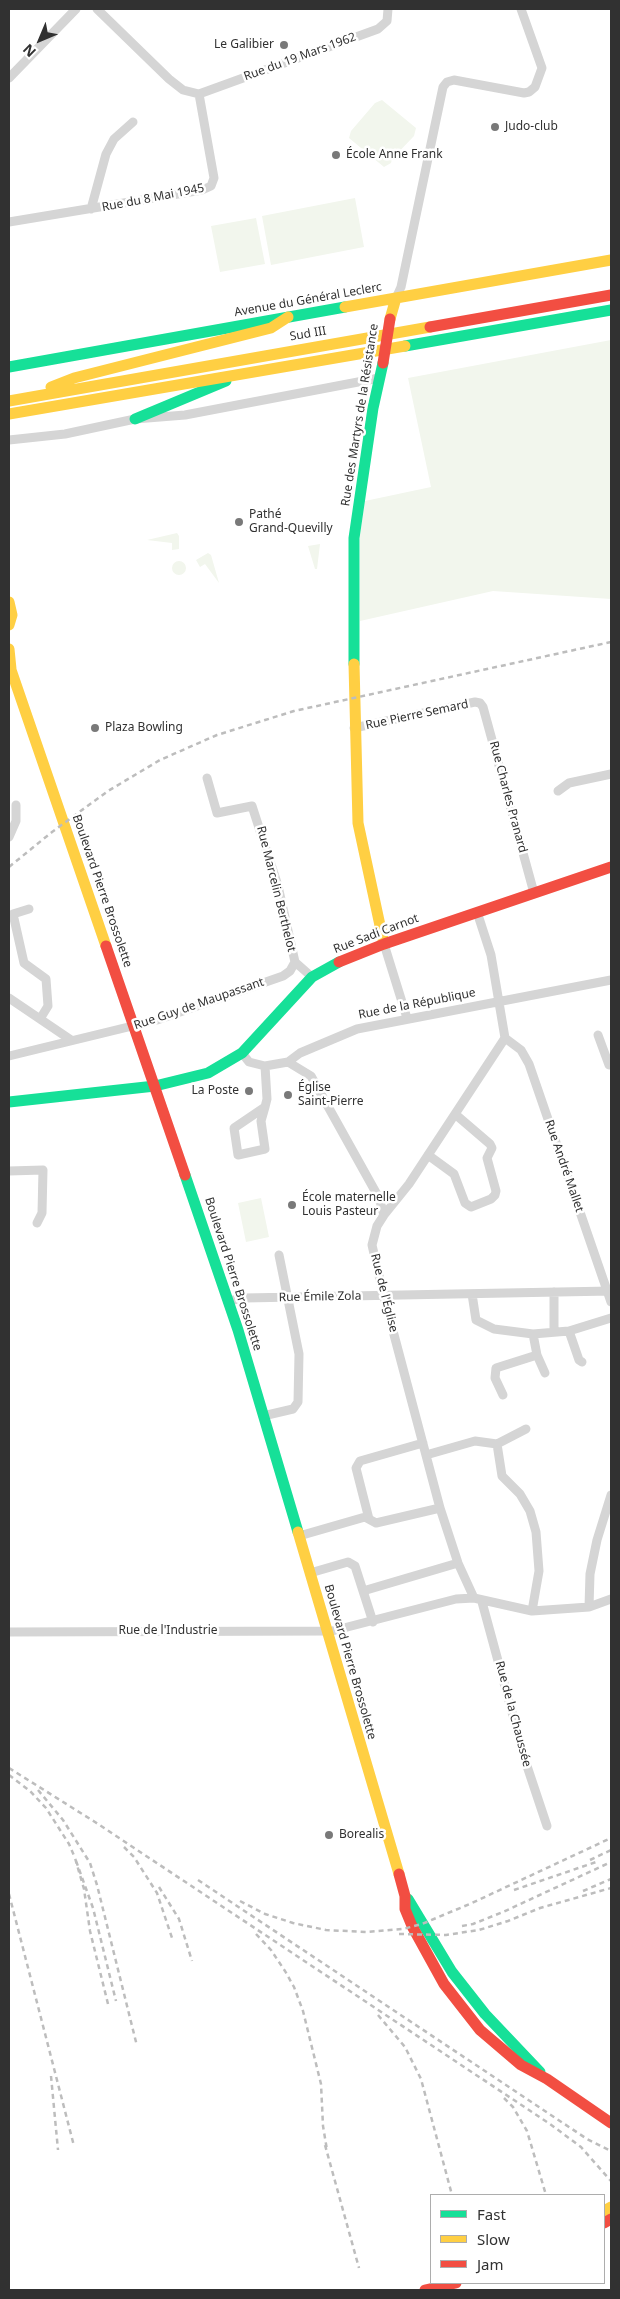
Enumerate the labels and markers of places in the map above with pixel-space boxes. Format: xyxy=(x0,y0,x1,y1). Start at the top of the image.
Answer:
place label: Le Galibier xyxy=(214,38,274,52)
marker: Le Galibier xyxy=(278,39,290,51)
place label: Judo-club xyxy=(505,120,558,134)
marker: Judo-club xyxy=(489,121,501,133)
place label: École Anne Frank xyxy=(346,148,443,162)
marker: École Anne Frank xyxy=(330,149,342,161)
place label: Pathé Grand-Quevilly xyxy=(249,508,333,536)
marker: Pathé Grand-Quevilly xyxy=(233,516,245,528)
place label: Plaza Bowling xyxy=(105,721,183,735)
marker: Plaza Bowling xyxy=(89,722,101,734)
place label: Église Saint-Pierre xyxy=(298,1081,364,1109)
place label: La Poste xyxy=(191,1084,239,1098)
marker: La Poste xyxy=(243,1085,255,1097)
marker: Église Saint-Pierre xyxy=(282,1089,294,1101)
place label: École maternelle Louis Pasteur xyxy=(302,1191,396,1219)
marker: École maternelle Louis Pasteur xyxy=(286,1199,298,1211)
place label: Borealis xyxy=(339,1828,384,1842)
marker: Borealis xyxy=(323,1829,335,1841)

